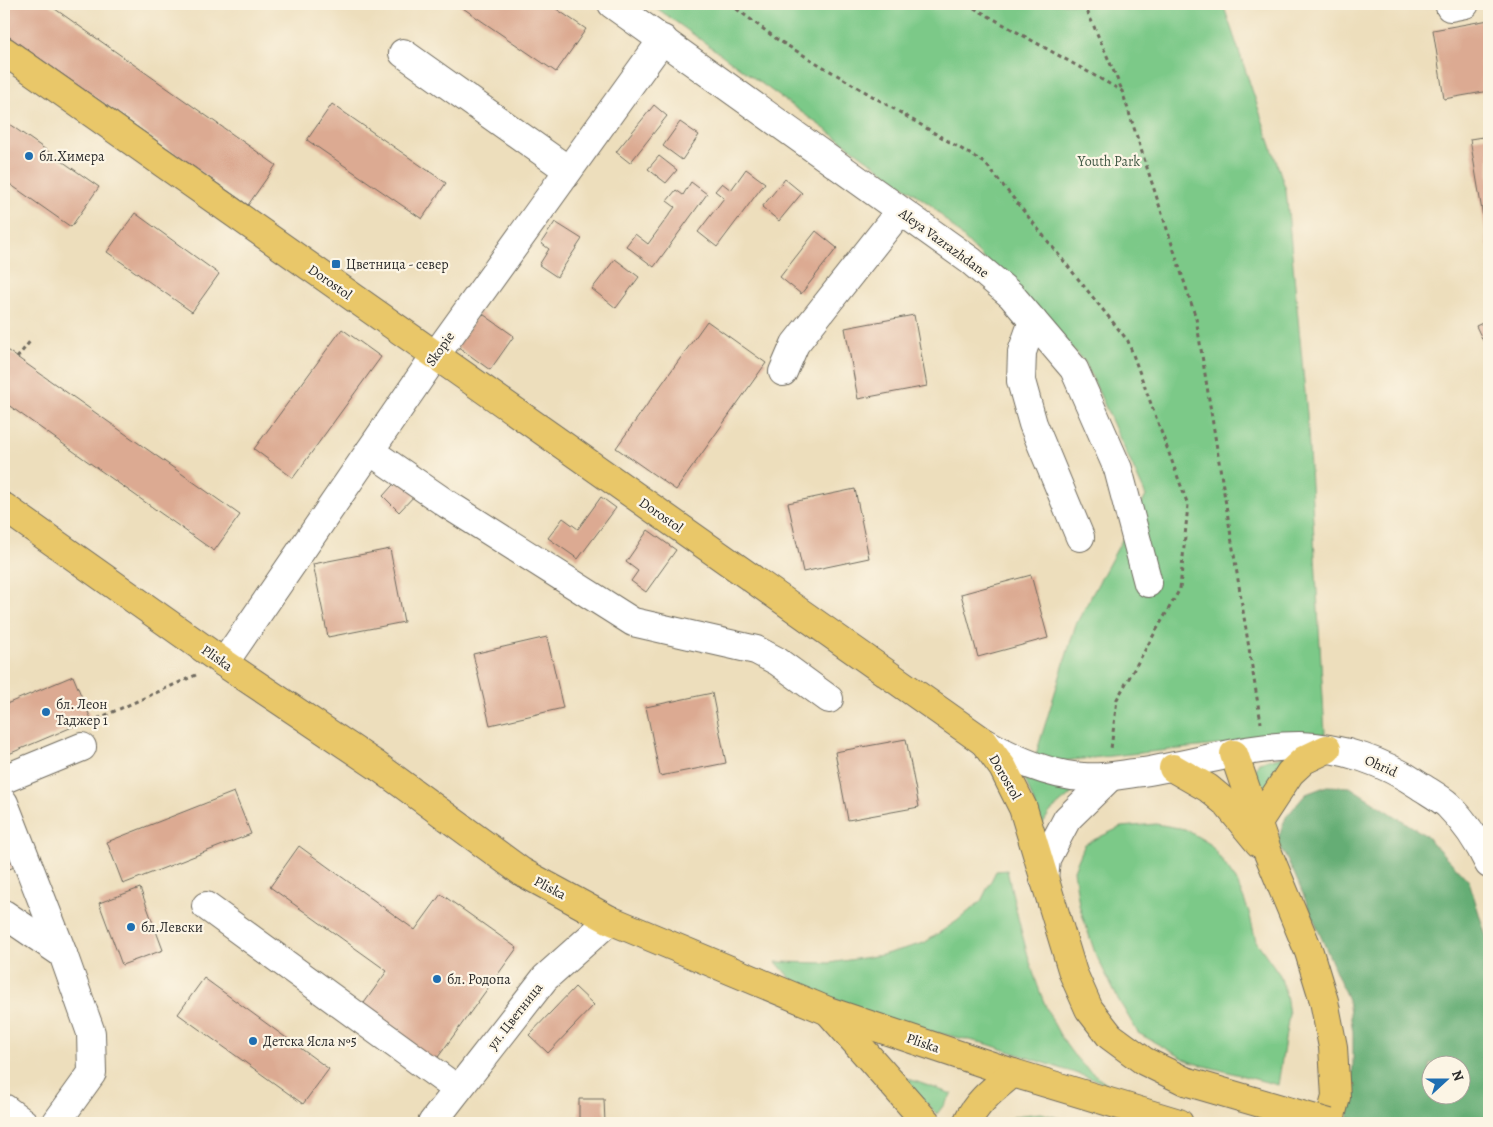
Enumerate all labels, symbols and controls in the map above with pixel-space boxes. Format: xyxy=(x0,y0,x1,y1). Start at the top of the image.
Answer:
place label: бл.Химера xyxy=(39,147,105,166)
marker: бл.Химера xyxy=(23,150,35,162)
park label: Youth Park xyxy=(1077,152,1140,171)
street label: Aleya Vazrazhdane xyxy=(894,203,993,282)
place label: Цветница - север xyxy=(346,255,449,274)
marker: Цветница - север xyxy=(330,258,342,270)
street label: Dorostol xyxy=(304,260,356,304)
street label: Skopie xyxy=(421,328,459,370)
street label: Dorostol xyxy=(635,493,687,537)
street label: Pliska xyxy=(198,640,237,676)
place label: бл. Леон Таджер 1 xyxy=(56,695,108,730)
marker: бл. Леон Таджер 1 xyxy=(40,706,52,718)
street label: Ohrid xyxy=(1362,750,1401,782)
street label: Dorostol xyxy=(984,751,1026,804)
street label: Pliska xyxy=(531,872,570,905)
place label: бл.Левски xyxy=(141,918,203,937)
marker: бл.Левски xyxy=(125,921,137,933)
place label: бл. Родопа xyxy=(447,970,511,989)
marker: бл. Родопа xyxy=(431,973,443,985)
street label: ул. Цветница xyxy=(482,978,547,1054)
street label: Pliska xyxy=(904,1028,943,1058)
place label: Детска Ясла №5 xyxy=(263,1032,357,1051)
marker: Детска Ясла №5 xyxy=(247,1035,259,1047)
north arrow xyxy=(1420,1054,1470,1104)
text: N xyxy=(1447,1067,1468,1084)

